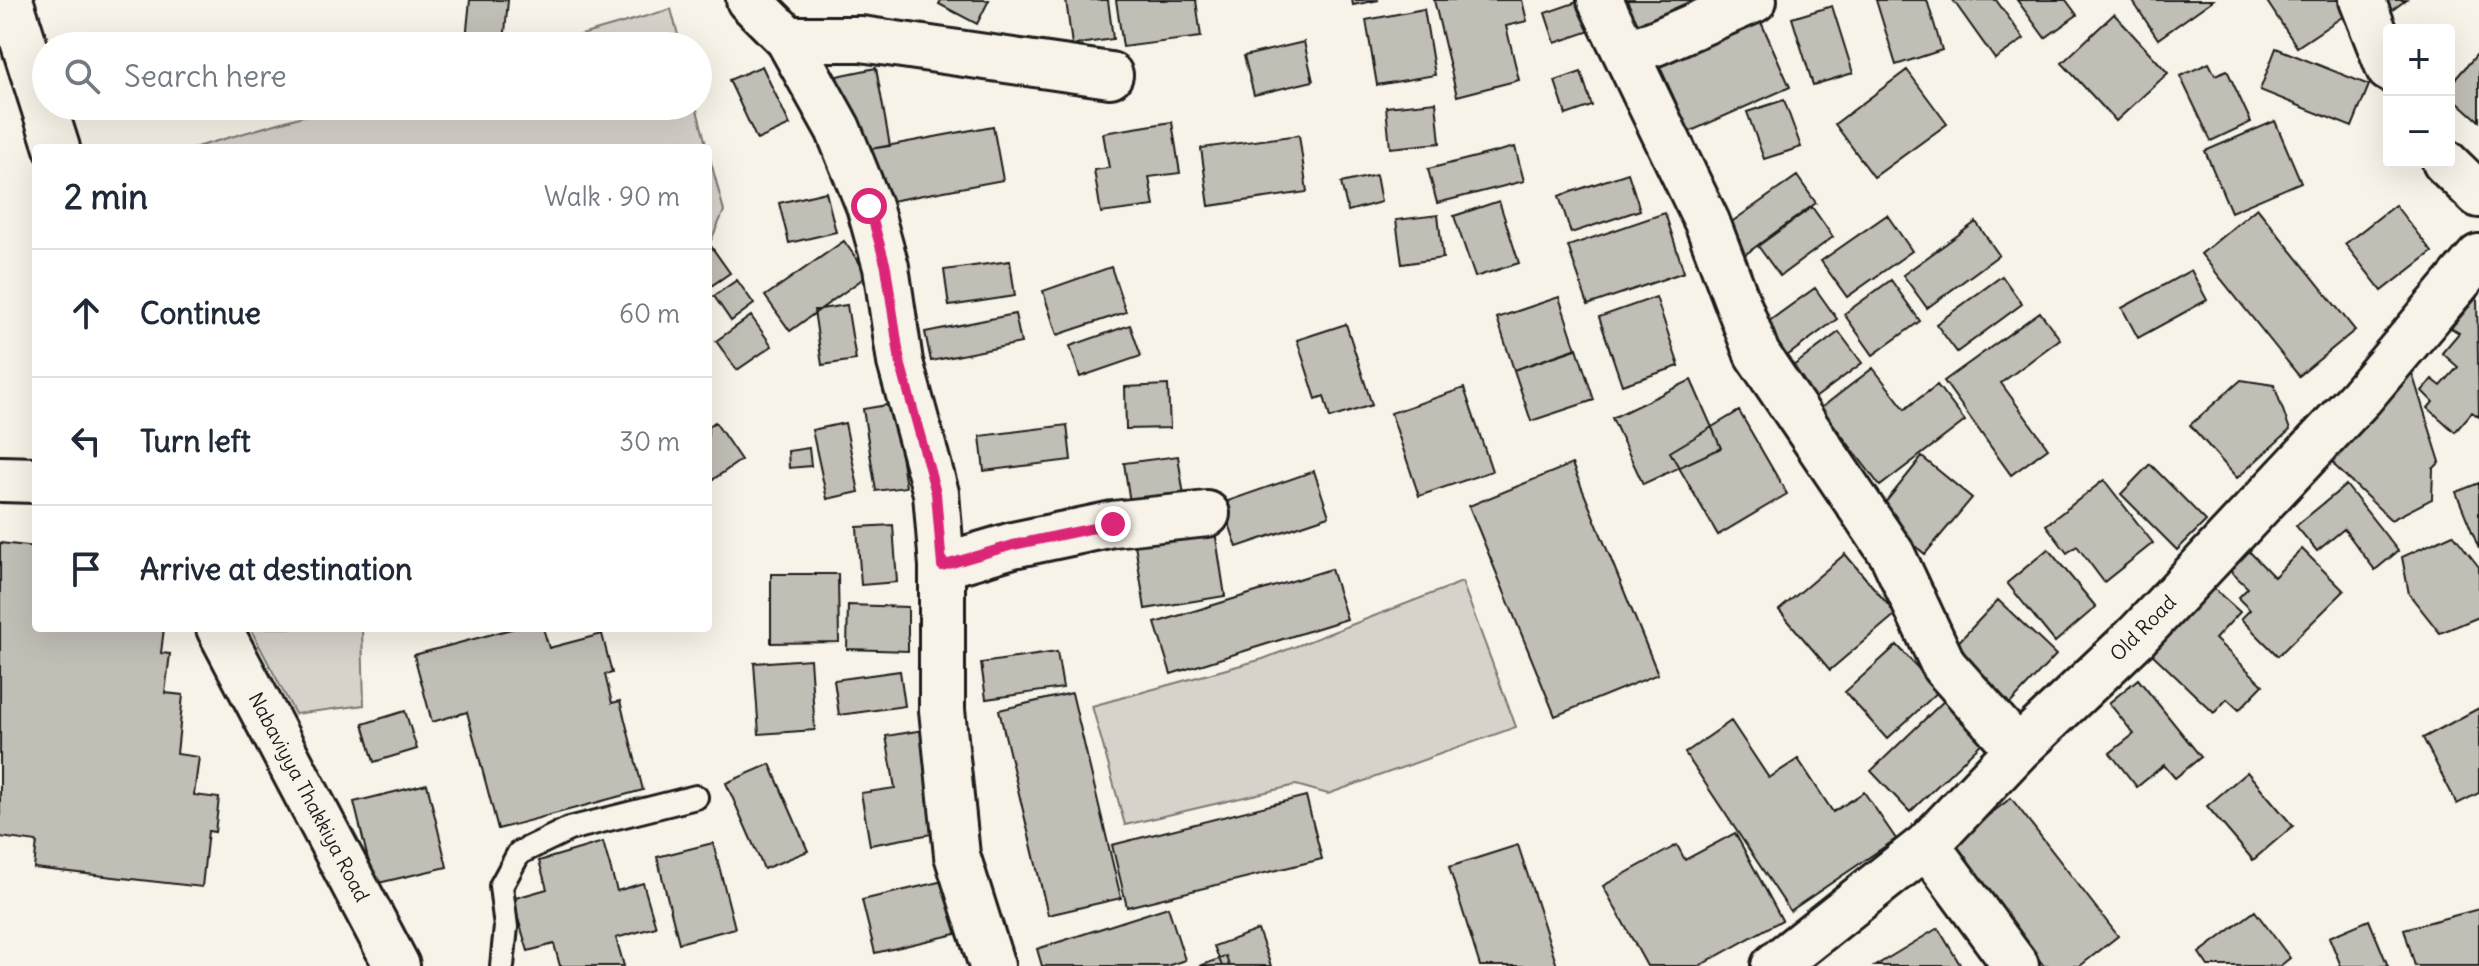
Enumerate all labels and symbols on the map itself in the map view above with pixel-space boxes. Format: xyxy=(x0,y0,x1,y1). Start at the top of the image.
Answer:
route start xyxy=(851,188,887,224)
route end xyxy=(1095,506,1131,542)
street label: Old Road xyxy=(2104,589,2181,666)
street label: Nabaviyya Thakkiya Road xyxy=(244,688,375,906)

